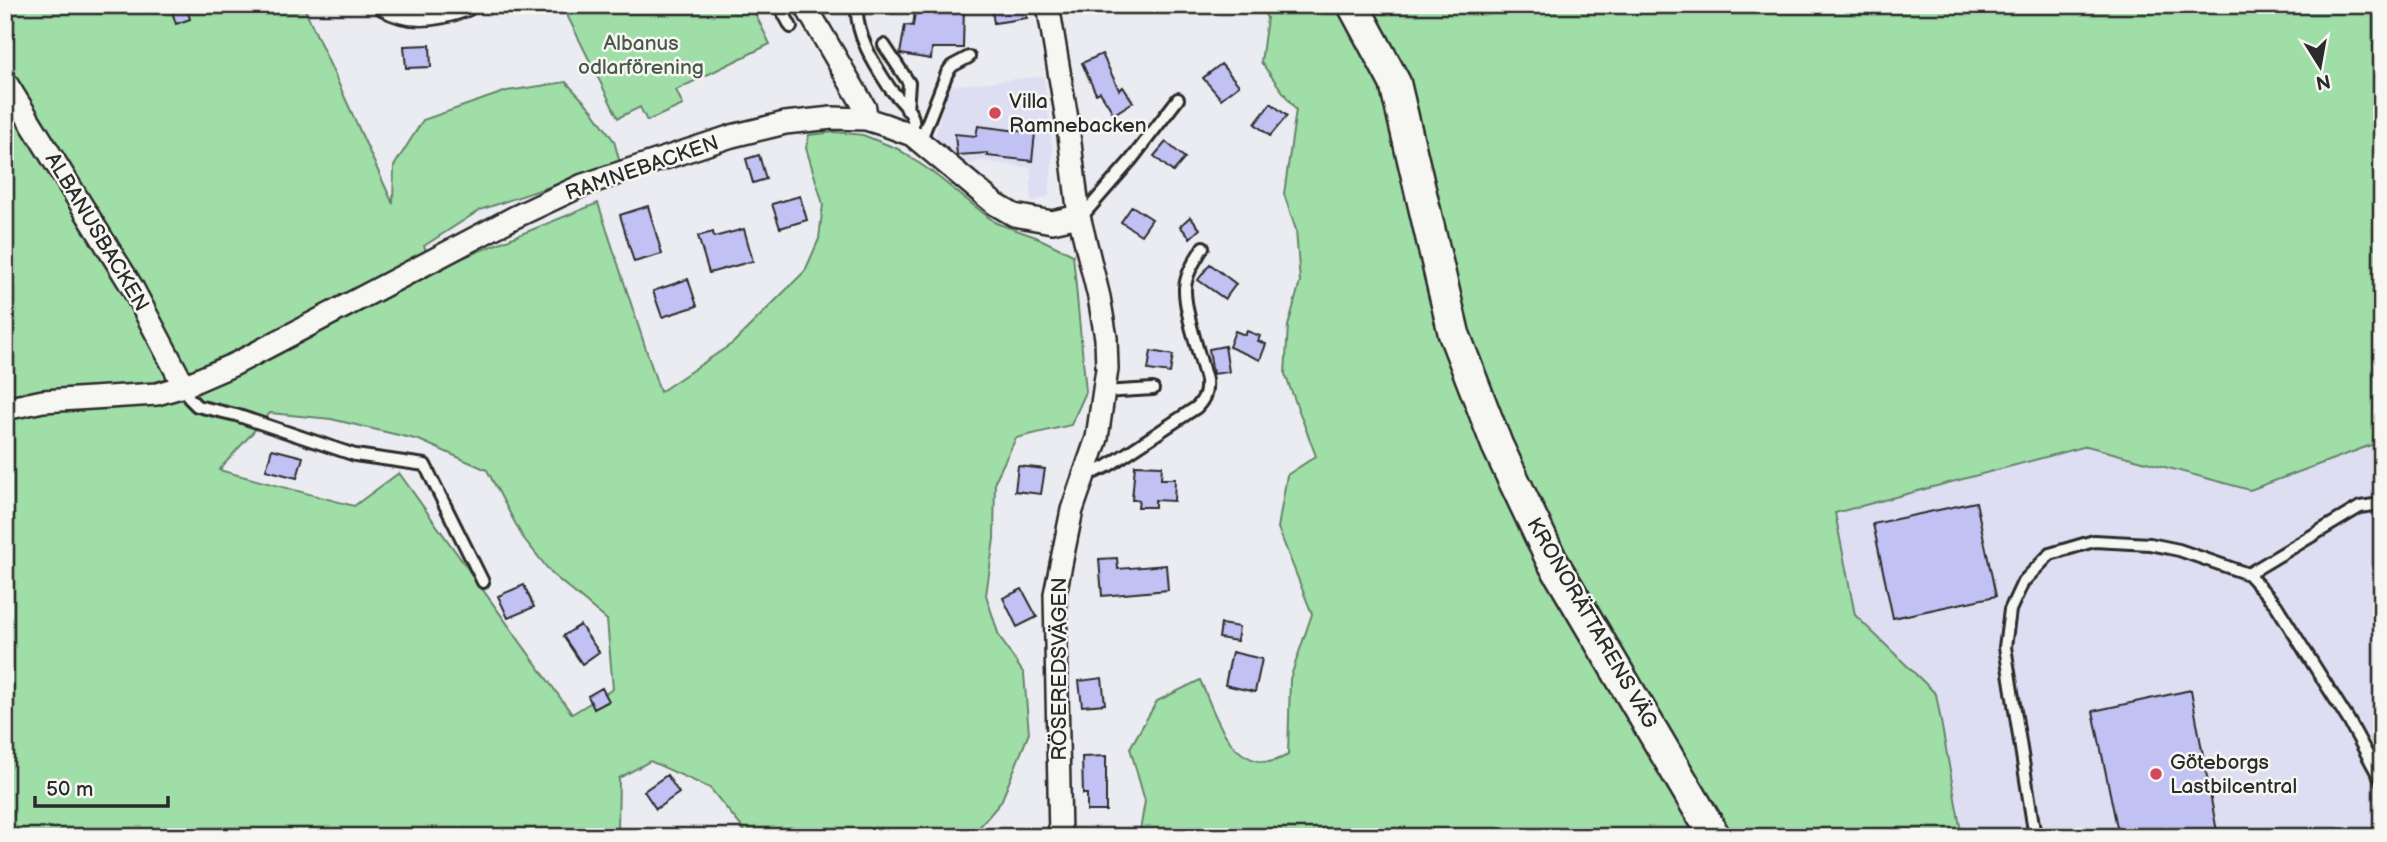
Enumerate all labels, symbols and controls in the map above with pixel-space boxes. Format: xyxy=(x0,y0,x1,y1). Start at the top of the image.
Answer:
park label: Albanus odlarförening xyxy=(578,31,704,80)
north arrow xyxy=(2286,32,2356,102)
text: N xyxy=(2314,69,2332,94)
place label: Villa Ramnebacken xyxy=(1009,89,1147,138)
marker: Villa Ramnebacken xyxy=(987,105,1003,121)
street label: RAMNEBACKEN xyxy=(562,130,722,206)
street label: ALBANUSBACKEN xyxy=(40,148,154,316)
street label: KRONORÄTTARENS VÄG xyxy=(1521,513,1663,733)
street label: RÖSEREDSVÄGEN xyxy=(1047,577,1072,761)
place label: Göteborgs Lastbilcentral xyxy=(2170,750,2297,799)
scale bar xyxy=(35,765,168,809)
marker: Göteborgs Lastbilcentral xyxy=(2148,766,2164,782)
text: 50 m xyxy=(46,777,93,802)

